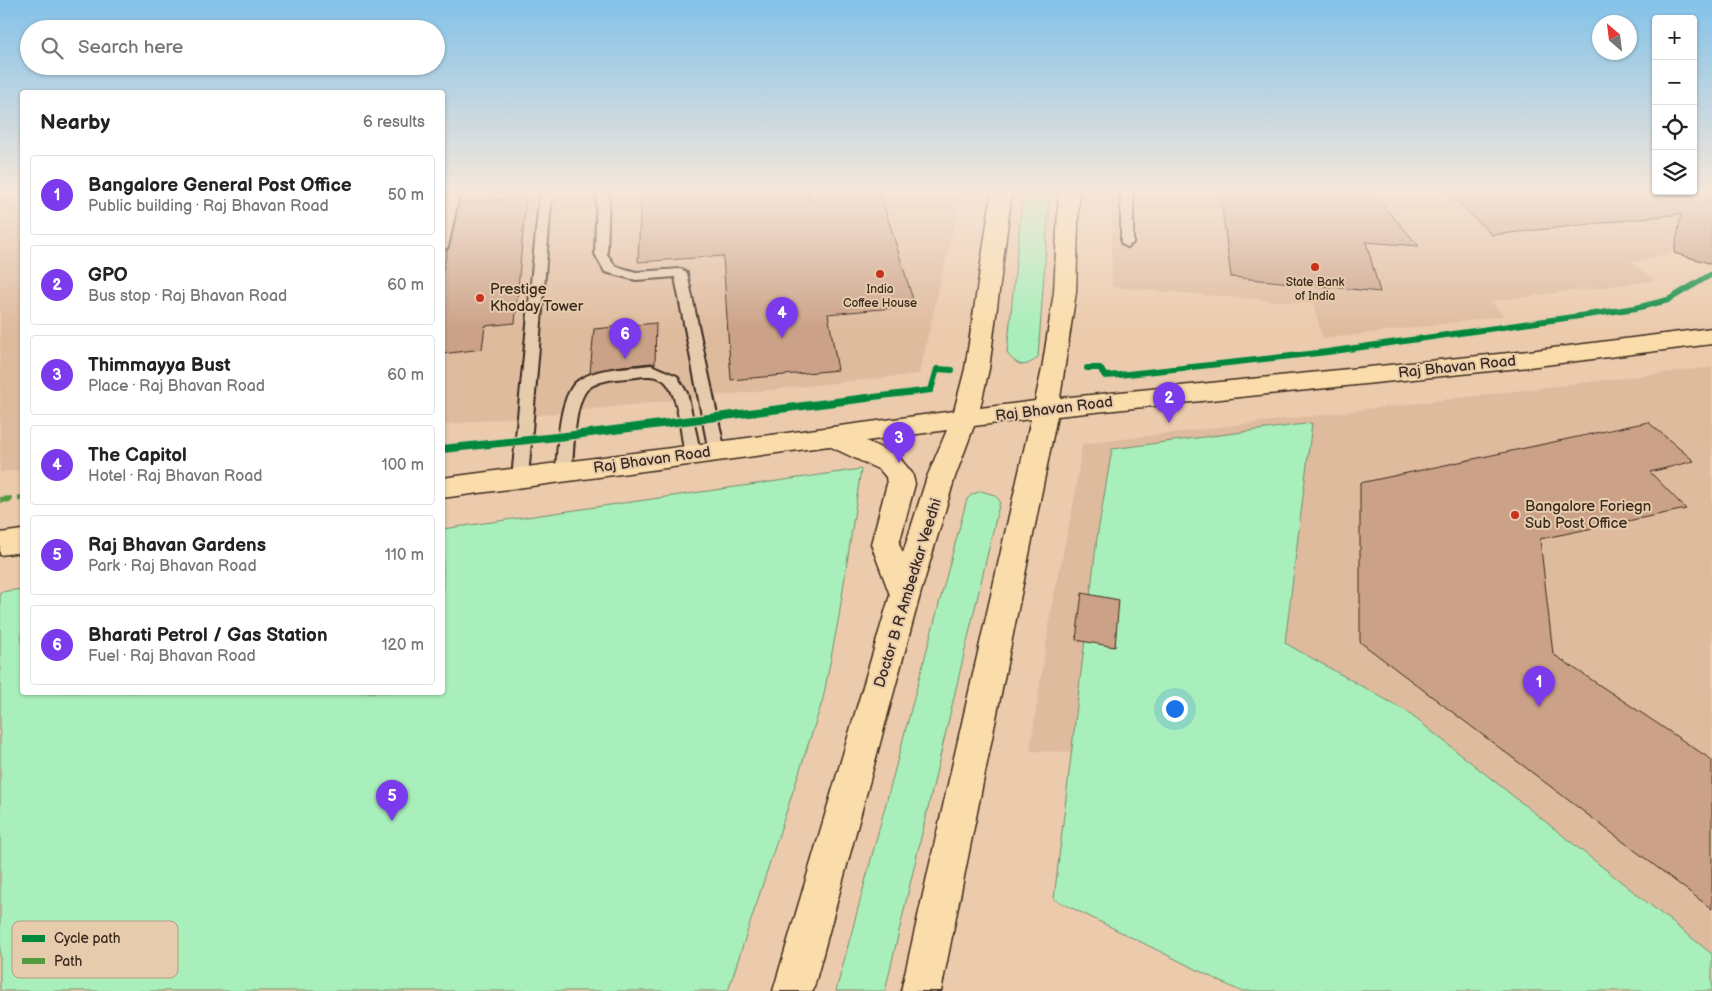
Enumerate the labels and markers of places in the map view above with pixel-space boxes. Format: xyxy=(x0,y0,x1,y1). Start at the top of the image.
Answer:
marker: State Bank of India xyxy=(1309,261,1321,273)
marker: India Coffee House xyxy=(874,268,886,280)
place label: State Bank of India xyxy=(1286,275,1344,304)
place label: Prestige Khoday Tower xyxy=(490,280,584,316)
place label: India Coffee House xyxy=(843,282,917,311)
marker: Prestige Khoday Tower xyxy=(474,292,486,304)
pin: 4 xyxy=(766,297,798,338)
pin: 6 xyxy=(609,318,641,359)
pin: 2 xyxy=(1153,382,1185,423)
pin: 3 xyxy=(883,422,915,463)
place label: Bangalore Foriegn Sub Post Office xyxy=(1525,497,1651,533)
marker: Bangalore Foriegn Sub Post Office xyxy=(1509,509,1521,521)
pin: 1 xyxy=(1523,666,1555,707)
pin: 5 xyxy=(376,780,408,821)

